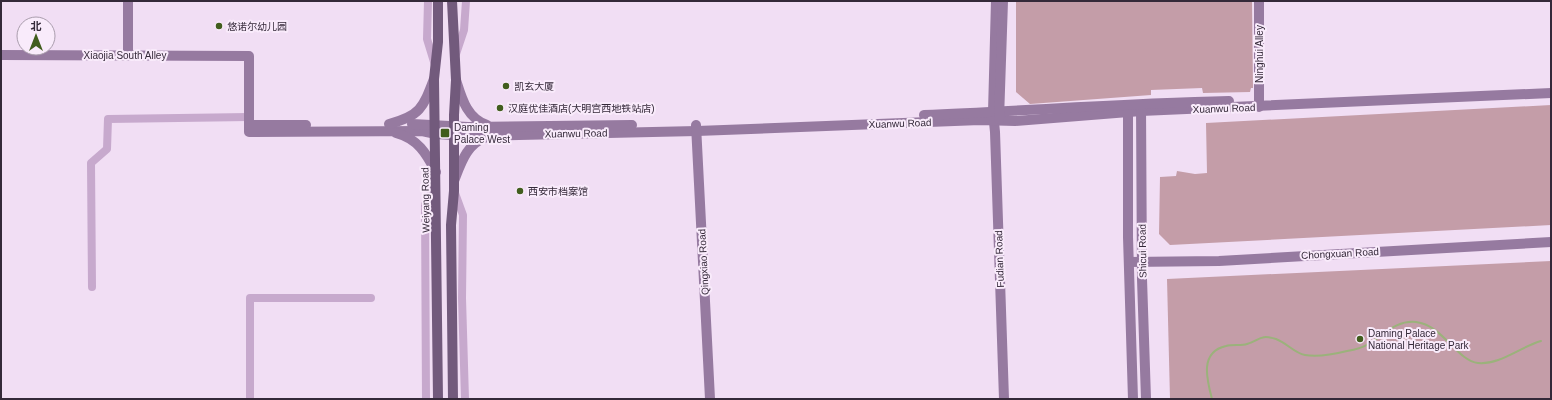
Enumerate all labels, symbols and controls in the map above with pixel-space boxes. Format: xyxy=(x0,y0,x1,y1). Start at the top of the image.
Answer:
north arrow xyxy=(16,16,56,56)
text: 北 xyxy=(31,20,42,32)
marker: 悠诺尔幼儿园 xyxy=(214,21,224,31)
place label: 悠诺尔幼儿园 xyxy=(227,21,287,32)
street label: Ninghui Alley xyxy=(1254,25,1265,83)
street label: Xiaojia South Alley xyxy=(84,50,166,61)
marker: 凯玄大厦 xyxy=(501,81,511,91)
place label: 凯玄大厦 xyxy=(514,81,554,92)
street label: Xuanwu Road xyxy=(1192,102,1256,115)
marker: 汉庭优佳酒店(大明宫西地铁站店) xyxy=(495,103,505,113)
place label: 汉庭优佳酒店(大明宫西地铁站店) xyxy=(508,103,655,114)
street label: Xuanwu Road xyxy=(868,117,932,130)
place label: Daming Palace West xyxy=(454,122,510,145)
marker: Daming Palace West xyxy=(439,127,451,139)
street label: Xuanwu Road xyxy=(545,127,608,140)
street label: Weiyang Road xyxy=(419,167,432,233)
marker: 西安市档案馆 xyxy=(515,186,525,196)
place label: 西安市档案馆 xyxy=(528,186,588,197)
street label: Shicui Road xyxy=(1137,224,1148,278)
street label: Qingxiao Road xyxy=(696,229,711,295)
street label: Fudian Road xyxy=(993,230,1006,288)
street label: Chongxuan Road xyxy=(1301,246,1379,261)
place label: Daming Palace National Heritage Park xyxy=(1368,328,1470,351)
marker: Daming Palace National Heritage Park xyxy=(1355,334,1365,344)

